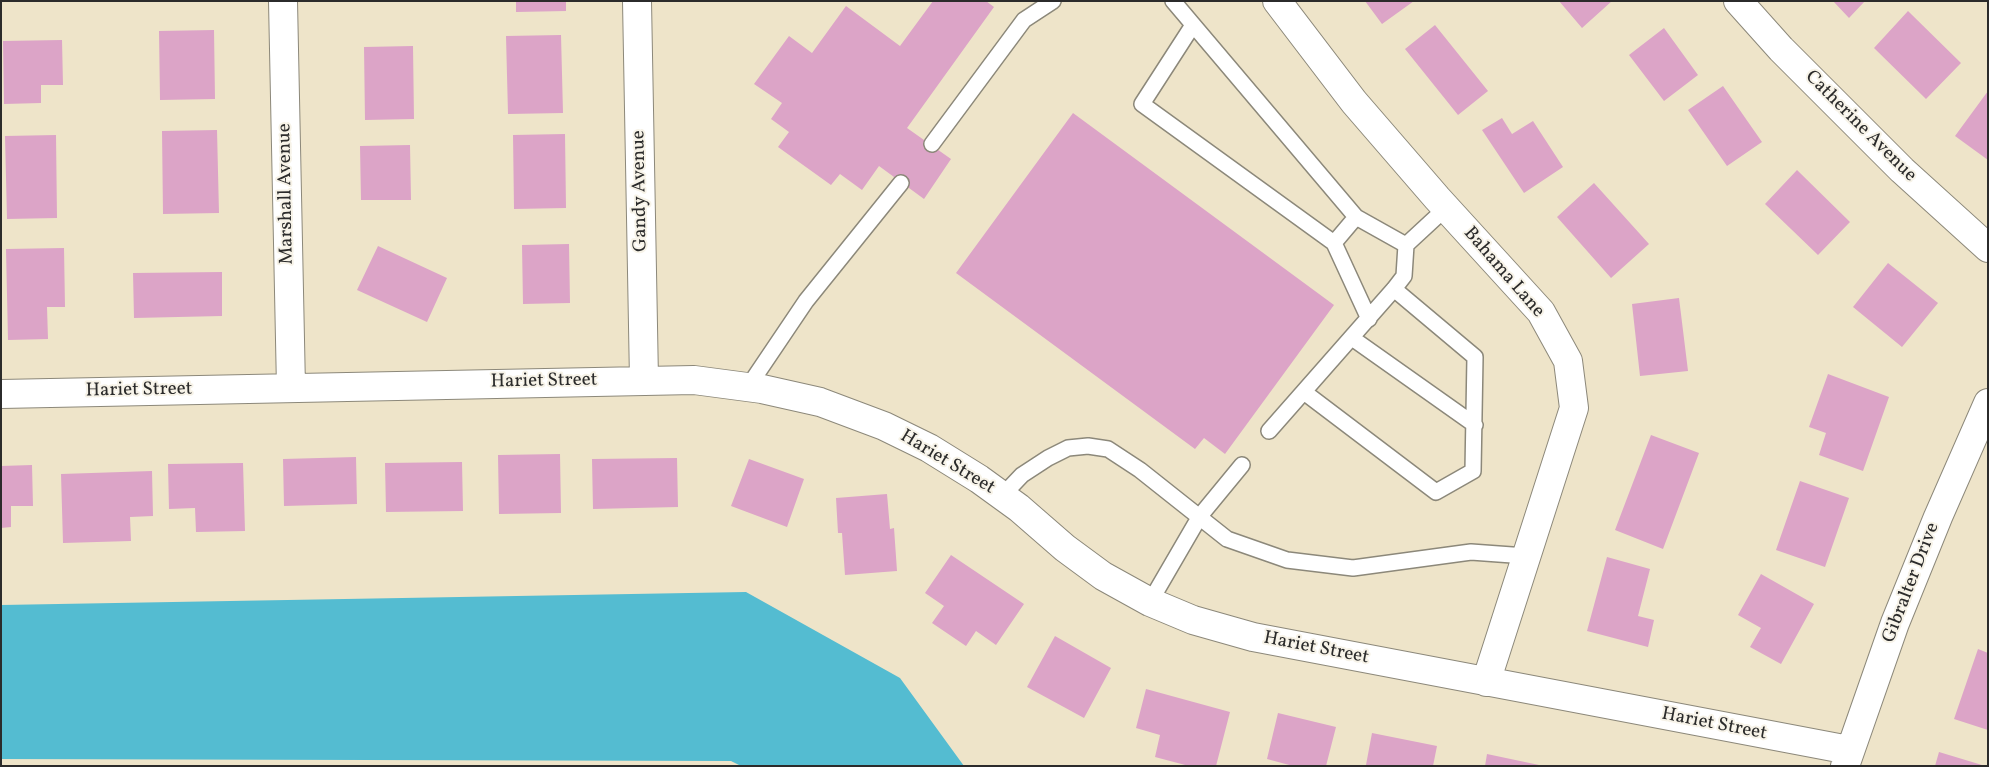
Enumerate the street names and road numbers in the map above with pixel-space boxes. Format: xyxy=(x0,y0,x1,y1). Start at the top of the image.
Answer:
street label: Catherine Avenue xyxy=(1799,66,1921,188)
street label: Marshall Avenue xyxy=(274,123,300,265)
street label: Gandy Avenue xyxy=(629,130,653,252)
street label: Bahama Lane xyxy=(1457,223,1549,323)
street label: Hariet Street xyxy=(490,370,598,394)
street label: Hariet Street xyxy=(85,379,193,403)
street label: Hariet Street xyxy=(895,426,999,500)
street label: Gibralter Drive xyxy=(1879,520,1945,646)
street label: Hariet Street xyxy=(1261,628,1371,670)
street label: Hariet Street xyxy=(1659,704,1769,746)

